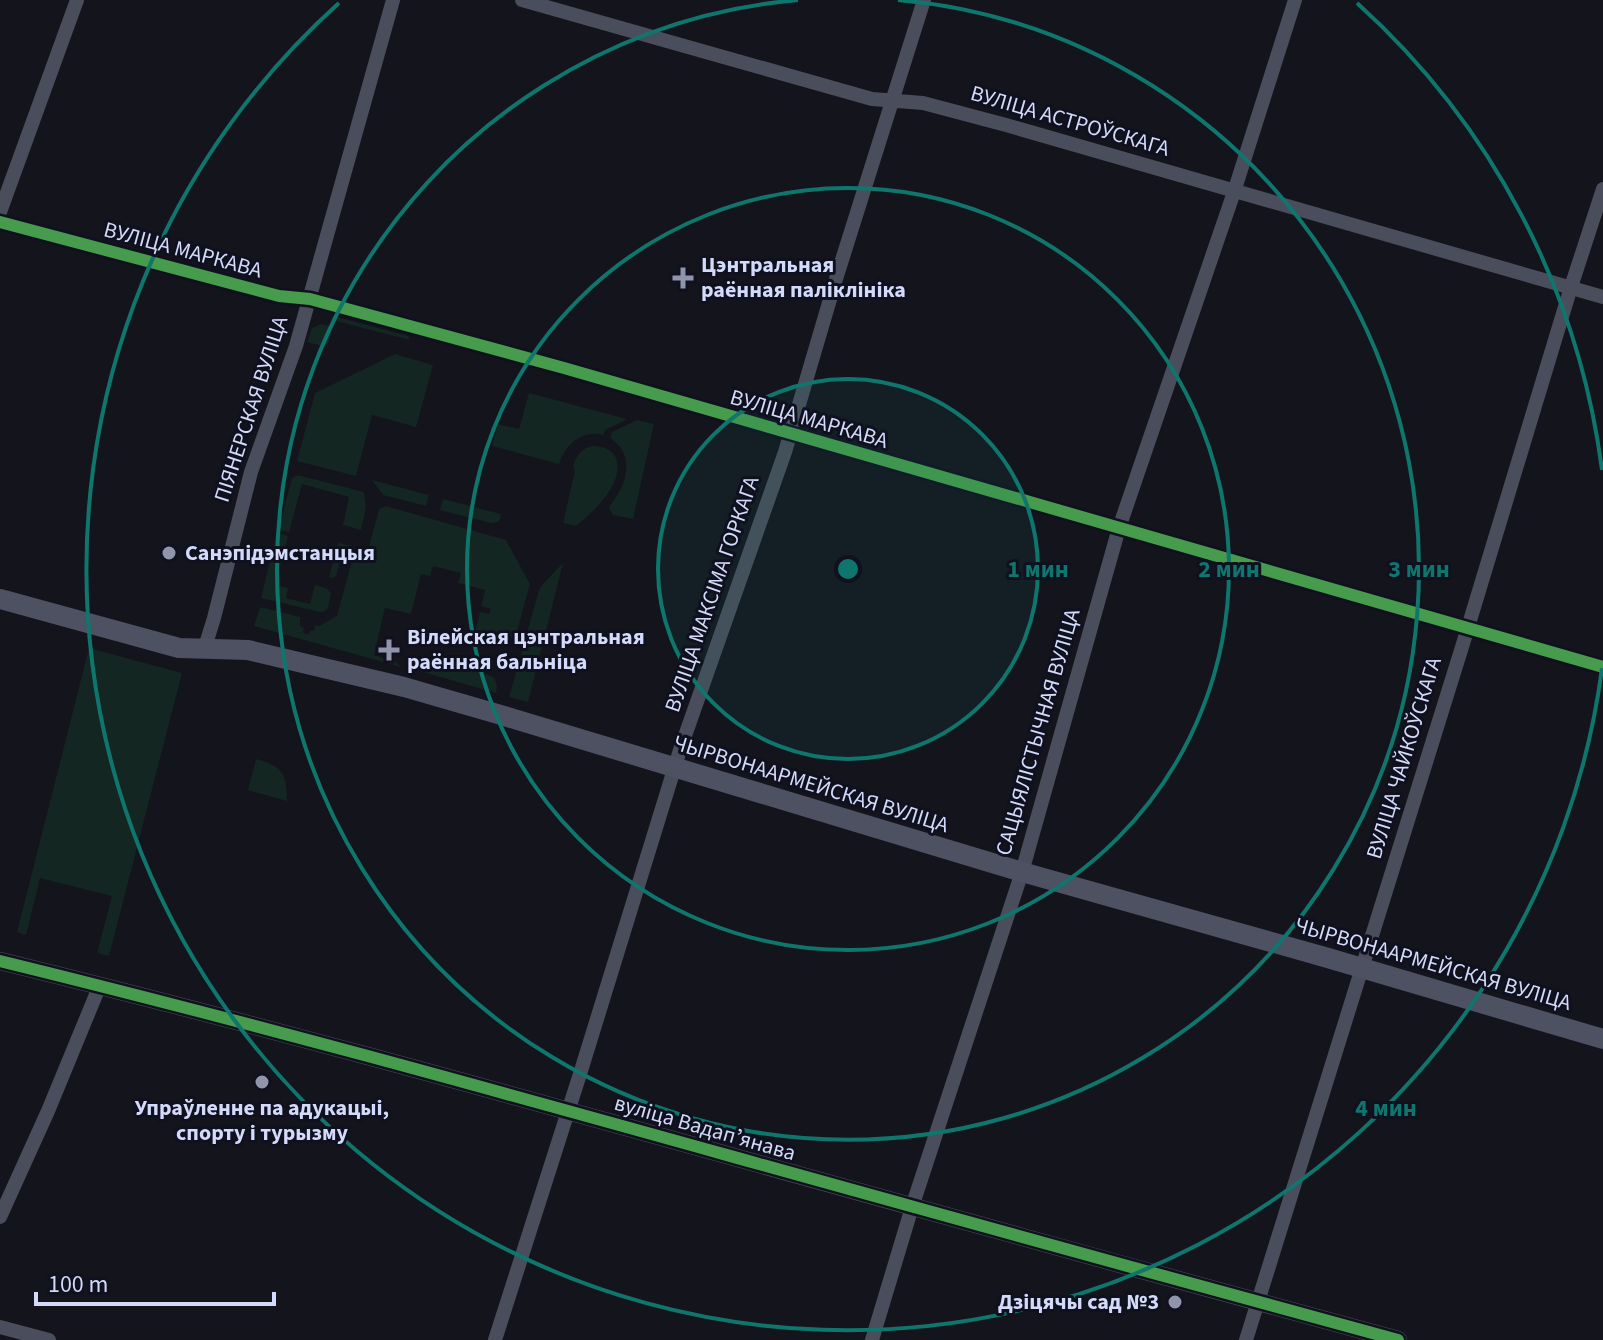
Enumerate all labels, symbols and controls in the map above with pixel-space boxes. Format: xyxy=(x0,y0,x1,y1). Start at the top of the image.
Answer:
street label: ВУЛІЦА АСТРОЎСКАГА xyxy=(967,77,1173,165)
street label: ВУЛІЦА МАРКАВА xyxy=(100,213,266,287)
place label: Цэнтральная раённая паліклініка xyxy=(701,249,906,306)
marker: Цэнтральная раённая паліклініка xyxy=(672,267,694,289)
street label: ПІЯНЕРСКАЯ ВУЛІЦА xyxy=(206,312,296,506)
street label: ВУЛІЦА МАРКАВА xyxy=(726,381,892,457)
street label: ВУЛІЦА МАКСІМА ГОРКАГА xyxy=(657,472,767,716)
place label: Санэпідэмстанцыя xyxy=(185,537,375,569)
marker: Санэпідэмстанцыя xyxy=(160,544,178,562)
text: 1 мин xyxy=(1007,552,1069,587)
text: 2 мин xyxy=(1198,552,1260,587)
text: 3 мин xyxy=(1388,552,1450,587)
centre of rings xyxy=(834,555,862,583)
street label: САЦЫЯЛІСТЫЧНАЯ ВУЛІЦА xyxy=(987,605,1089,859)
place label: Вілейская цэнтральная раённая бальніца xyxy=(407,621,645,678)
marker: Вілейская цэнтральная раённая бальніца xyxy=(378,639,400,661)
street label: ВУЛІЦА ЧАЙКОЎСКАГА xyxy=(1358,653,1450,863)
street label: ЧЫРВОНААРМЕЙСКАЯ ВУЛІЦА xyxy=(669,727,953,841)
street label: ЧЫРВОНААРМЕЙСКАЯ ВУЛІЦА xyxy=(1291,909,1575,1019)
marker: Упраўленне па адукацыі, спорту і турызму xyxy=(253,1073,271,1091)
street label: вуліца Вадапʼянава xyxy=(611,1087,799,1169)
text: 4 мин xyxy=(1355,1091,1417,1126)
place label: Упраўленне па адукацыі, спорту і турызму xyxy=(135,1092,389,1149)
scale bar xyxy=(36,1256,274,1306)
text: 100 m xyxy=(48,1267,108,1302)
place label: Дзіцячы сад №3 xyxy=(998,1286,1159,1318)
marker: Дзіцячы сад №3 xyxy=(1166,1293,1184,1311)

